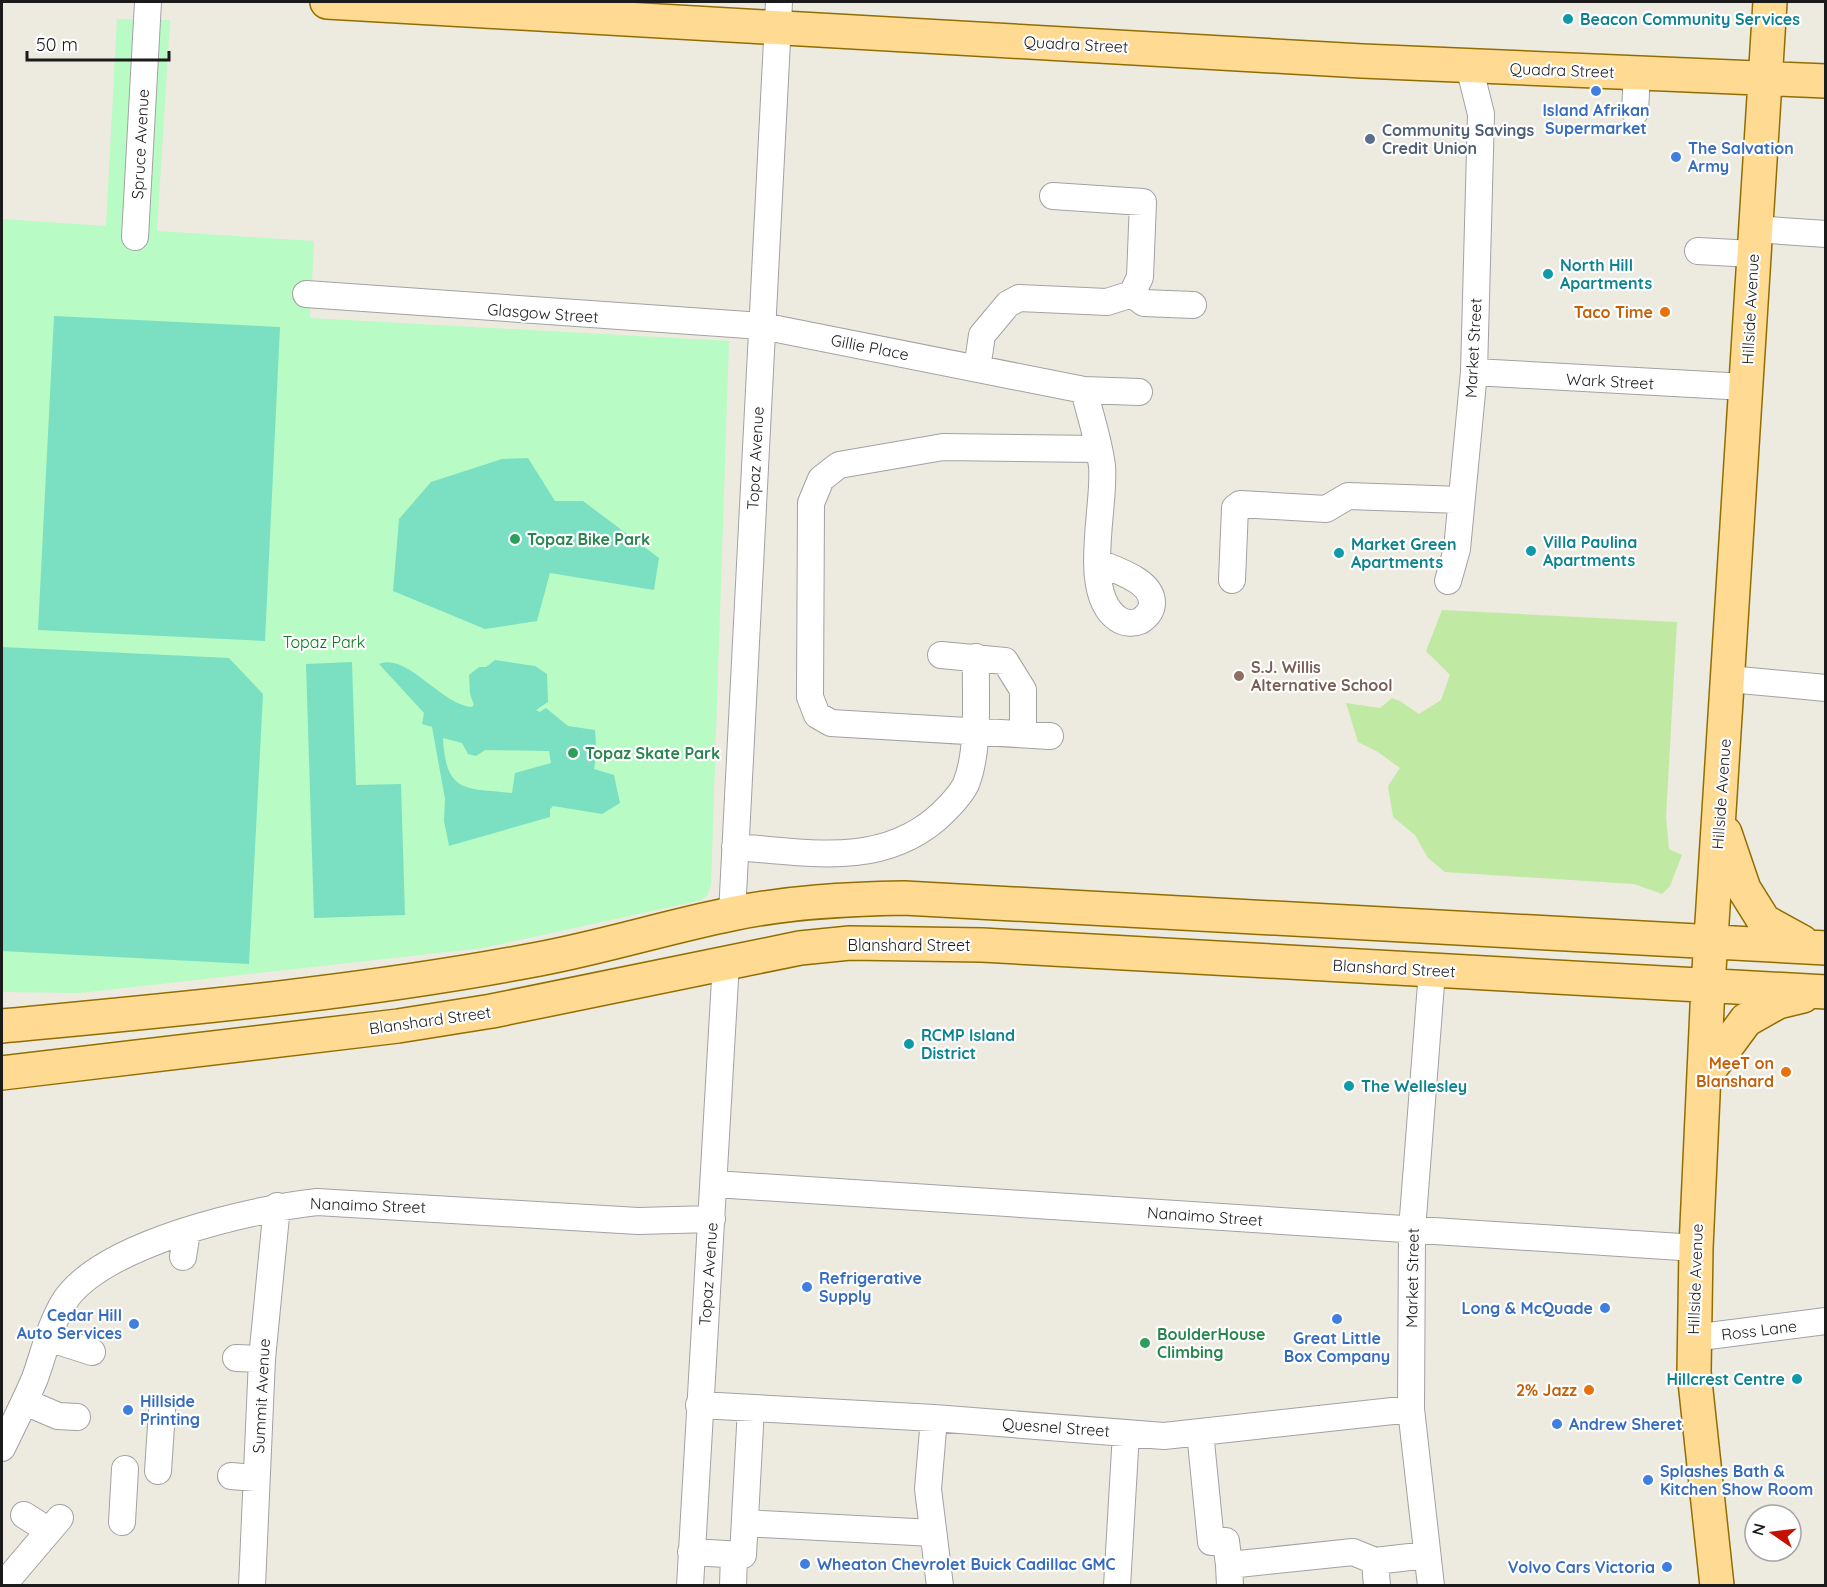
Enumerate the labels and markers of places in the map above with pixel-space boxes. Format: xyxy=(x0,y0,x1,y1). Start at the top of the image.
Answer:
place label: Beacon Community Services xyxy=(1580,9,1800,29)
marker: Beacon Community Services xyxy=(1561,12,1575,26)
marker: Island Afrikan Supermarket xyxy=(1589,84,1603,98)
place label: Island Afrikan Supermarket xyxy=(1542,100,1650,138)
place label: Community Savings Credit Union xyxy=(1382,120,1534,158)
marker: Community Savings Credit Union xyxy=(1363,132,1377,146)
place label: The Salvation Army xyxy=(1688,138,1794,176)
marker: The Salvation Army xyxy=(1669,150,1683,164)
place label: North Hill Apartments xyxy=(1560,255,1652,293)
marker: North Hill Apartments xyxy=(1541,267,1555,281)
place label: Taco Time xyxy=(1574,302,1653,322)
marker: Taco Time xyxy=(1658,305,1672,319)
place label: Topaz Bike Park xyxy=(527,529,650,549)
marker: Topaz Bike Park xyxy=(508,532,522,546)
place label: Villa Paulina Apartments xyxy=(1543,532,1637,570)
place label: Market Green Apartments xyxy=(1351,534,1456,572)
marker: Villa Paulina Apartments xyxy=(1524,544,1538,558)
marker: Market Green Apartments xyxy=(1332,546,1346,560)
place label: S.J. Willis Alternative School xyxy=(1251,657,1393,695)
marker: S.J. Willis Alternative School xyxy=(1232,669,1246,683)
place label: Topaz Skate Park xyxy=(585,743,720,763)
marker: Topaz Skate Park xyxy=(566,746,580,760)
place label: RCMP Island District xyxy=(921,1025,1015,1063)
marker: RCMP Island District xyxy=(902,1037,916,1051)
place label: MeeT on Blanshard xyxy=(1696,1053,1774,1091)
marker: MeeT on Blanshard xyxy=(1779,1065,1793,1079)
place label: The Wellesley xyxy=(1361,1076,1467,1096)
marker: The Wellesley xyxy=(1342,1079,1356,1093)
place label: Refrigerative Supply xyxy=(819,1268,922,1306)
marker: Refrigerative Supply xyxy=(800,1280,814,1294)
place label: Long & McQuade xyxy=(1462,1298,1593,1318)
marker: Long & McQuade xyxy=(1598,1301,1612,1315)
place label: Cedar Hill Auto Services xyxy=(17,1305,122,1343)
marker: Great Little Box Company xyxy=(1330,1312,1344,1326)
marker: Cedar Hill Auto Services xyxy=(127,1317,141,1331)
place label: BoulderHouse Climbing xyxy=(1157,1324,1265,1362)
place label: Great Little Box Company xyxy=(1284,1328,1390,1366)
marker: BoulderHouse Climbing xyxy=(1138,1336,1152,1350)
place label: Hillcrest Centre xyxy=(1667,1369,1785,1389)
marker: Hillcrest Centre xyxy=(1790,1372,1804,1386)
place label: 2% Jazz xyxy=(1516,1380,1577,1400)
marker: 2% Jazz xyxy=(1582,1383,1596,1397)
place label: Hillside Printing xyxy=(140,1391,200,1429)
marker: Hillside Printing xyxy=(121,1403,135,1417)
place label: Andrew Sheret xyxy=(1569,1414,1683,1434)
marker: Andrew Sheret xyxy=(1550,1417,1564,1431)
place label: Splashes Bath & Kitchen Show Room xyxy=(1660,1461,1813,1499)
marker: Splashes Bath & Kitchen Show Room xyxy=(1641,1473,1655,1487)
place label: Wheaton Chevrolet Buick Cadillac GMC xyxy=(817,1554,1116,1574)
marker: Wheaton Chevrolet Buick Cadillac GMC xyxy=(798,1557,812,1571)
place label: Volvo Cars Victoria xyxy=(1508,1557,1655,1577)
marker: Volvo Cars Victoria xyxy=(1660,1560,1674,1574)

